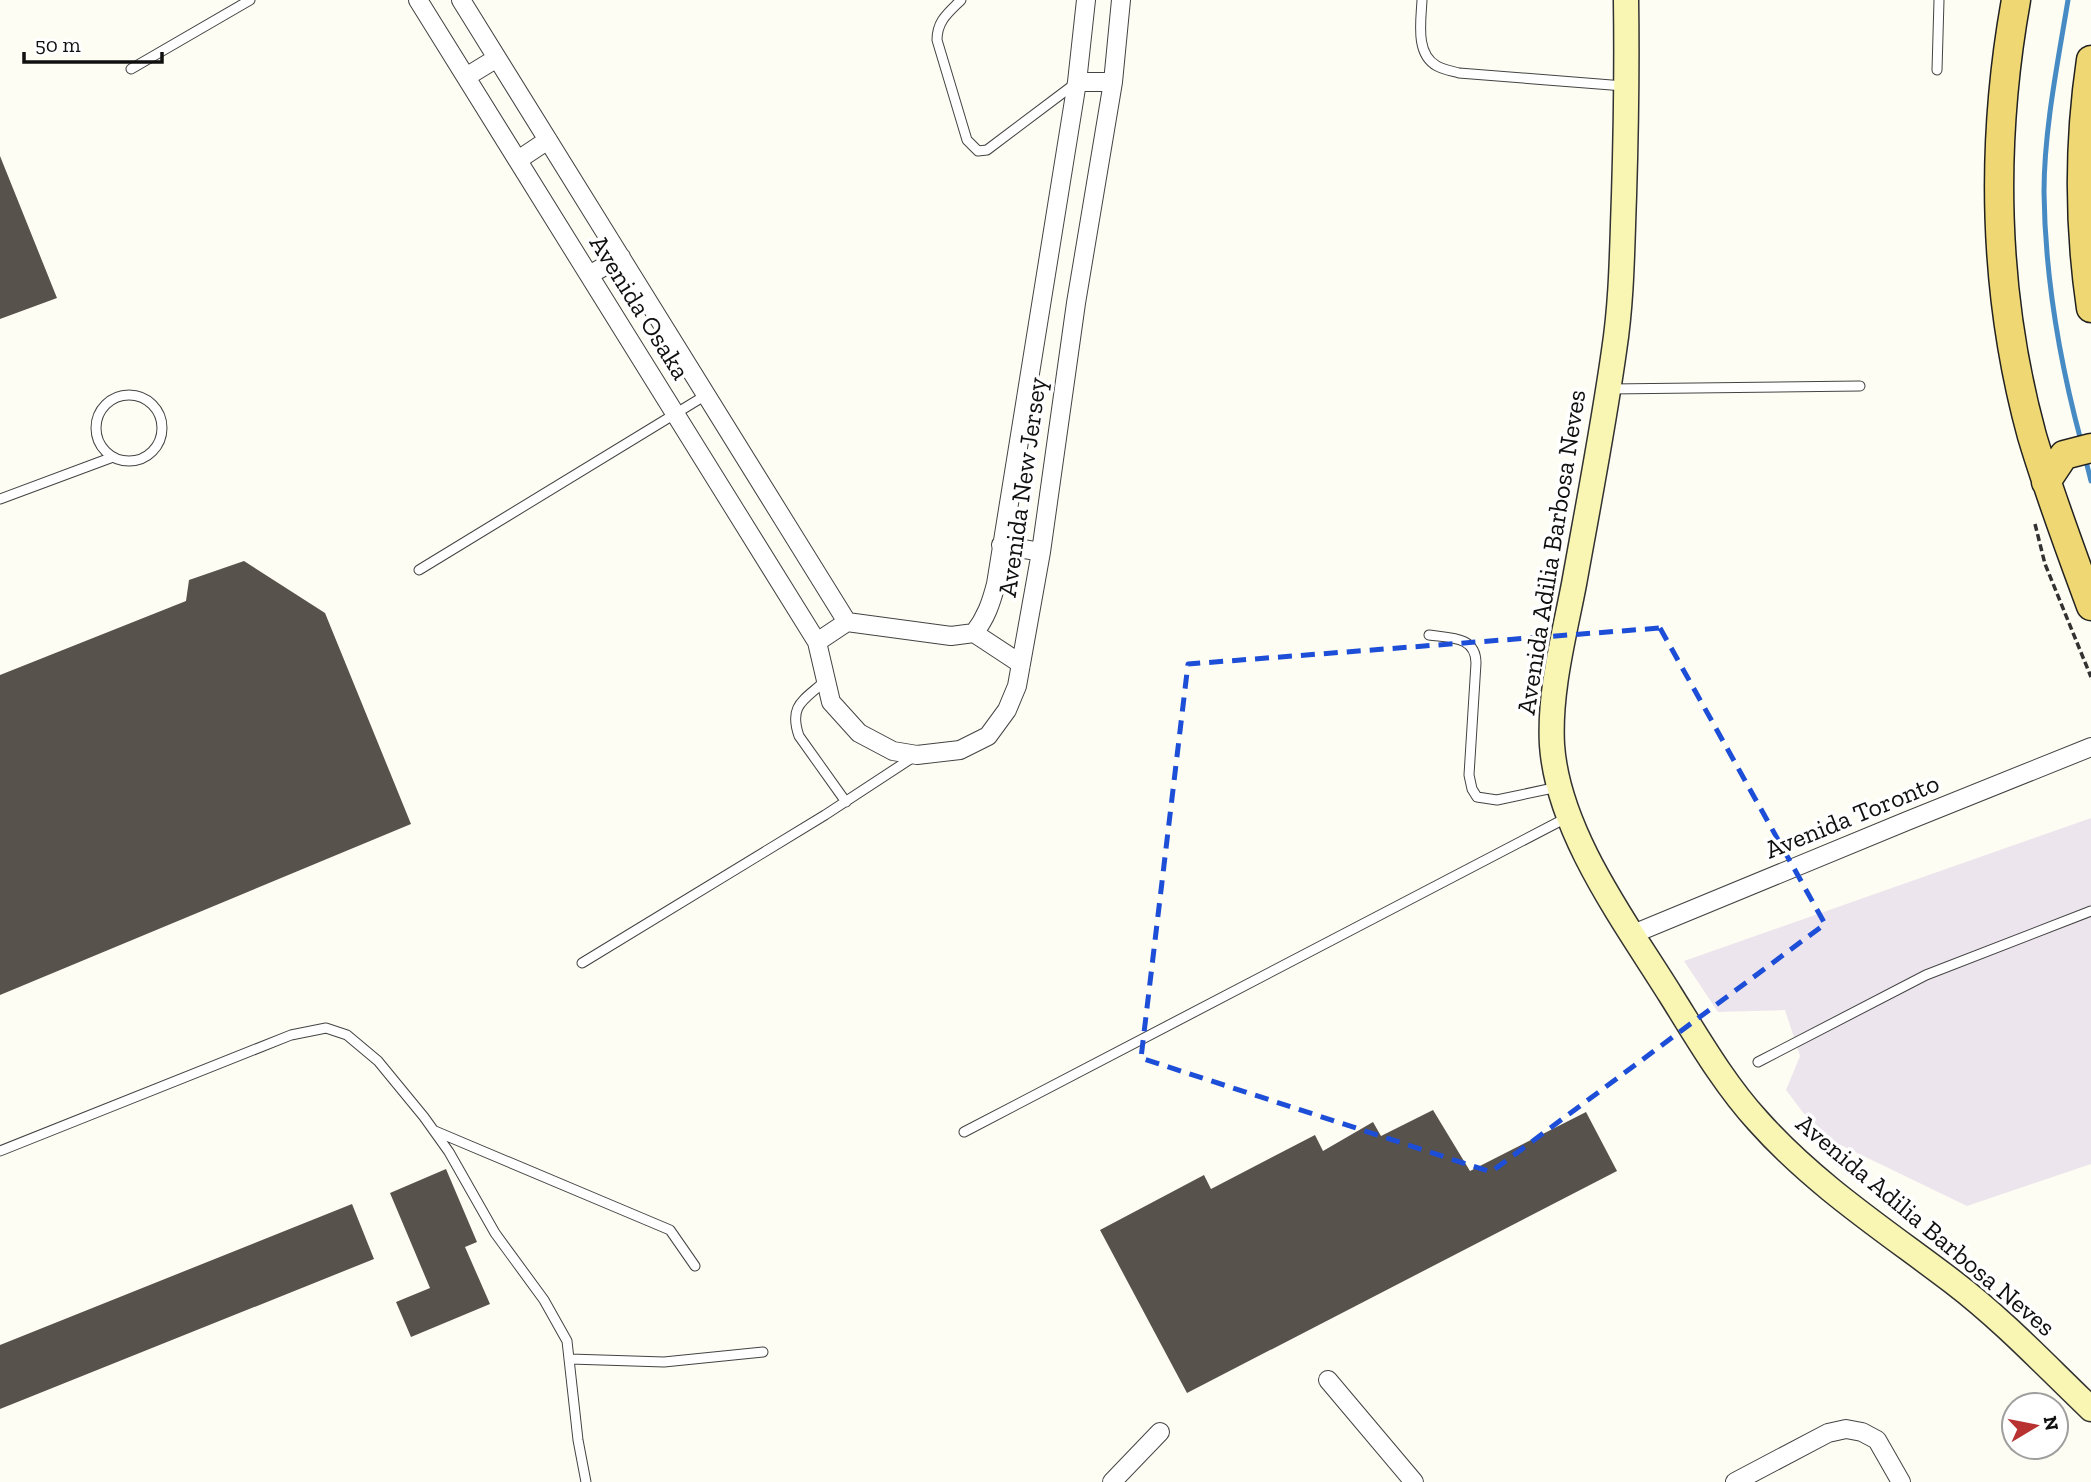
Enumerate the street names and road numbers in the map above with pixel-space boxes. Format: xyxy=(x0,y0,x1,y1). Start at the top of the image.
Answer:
street label: Avenida Osaka xyxy=(583,229,697,386)
street label: Avenida New Jersey xyxy=(991,374,1053,599)
street label: Avenida Adilia Barbosa Neves xyxy=(1509,387,1593,717)
street label: Avenida Toronto xyxy=(1760,767,1944,865)
street label: Avenida Adilia Barbosa Neves xyxy=(1790,1107,2062,1343)

